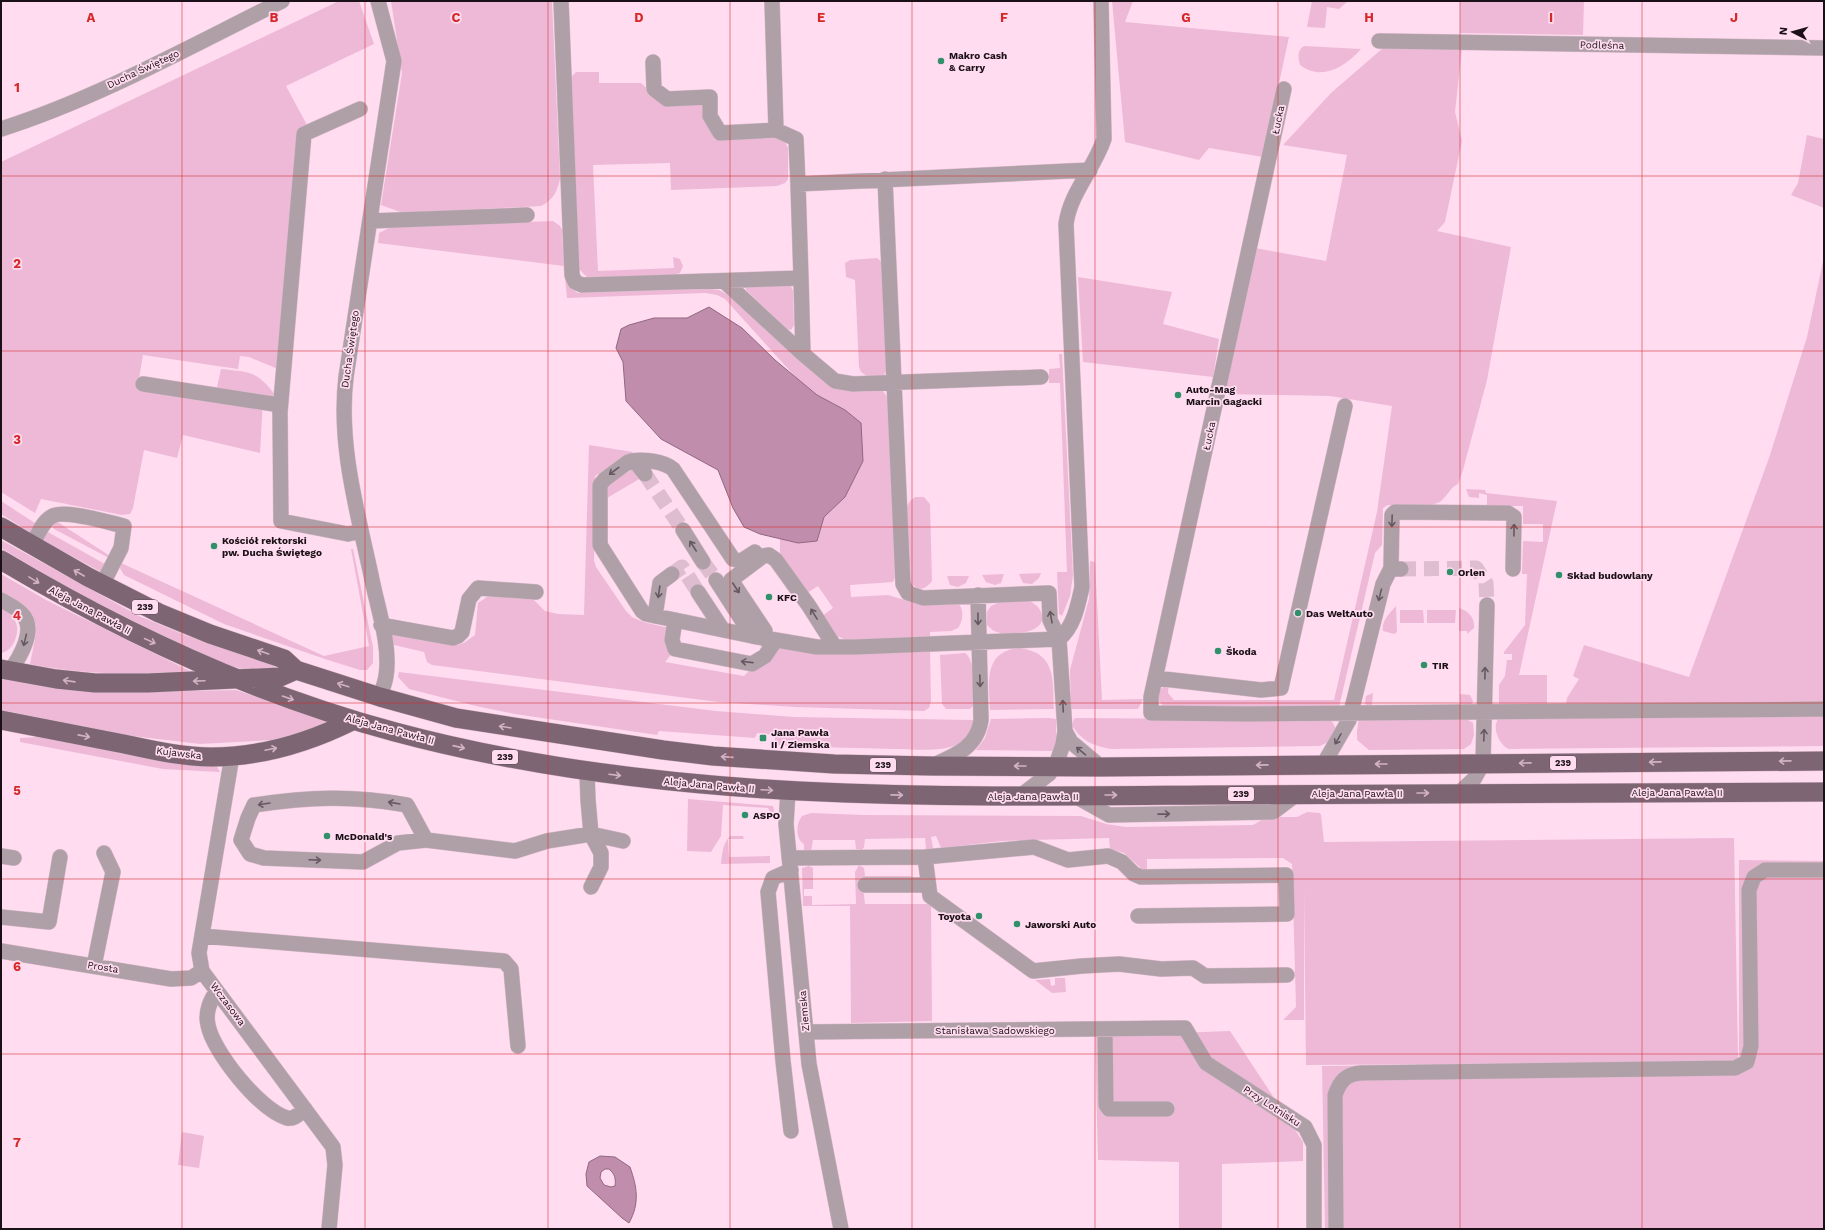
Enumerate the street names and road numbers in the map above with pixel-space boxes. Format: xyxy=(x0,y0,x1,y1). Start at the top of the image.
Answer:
street label: Podleśna xyxy=(1580,39,1625,51)
street label: Ducha Świętego xyxy=(105,47,181,91)
street label: Łucka xyxy=(1270,104,1286,135)
street label: Ducha Świętego xyxy=(339,309,361,389)
street label: Łucka xyxy=(1201,420,1217,451)
street label: Aleja Jana Pawła II xyxy=(47,584,133,636)
road number: 239 xyxy=(132,600,158,614)
street label: Aleja Jana Pawła II xyxy=(345,712,435,746)
street label: Kujawska xyxy=(156,745,203,761)
road number: 239 xyxy=(492,750,518,764)
road number: 239 xyxy=(1550,756,1576,770)
road number: 239 xyxy=(870,758,896,772)
street label: Aleja Jana Pawła II xyxy=(663,776,755,794)
road number: 239 xyxy=(1228,787,1254,801)
street label: Aleja Jana Pawła II xyxy=(1631,787,1723,798)
street label: Aleja Jana Pawła II xyxy=(1311,788,1403,799)
street label: Aleja Jana Pawła II xyxy=(987,791,1079,802)
street label: Prosta xyxy=(87,959,120,975)
street label: Wczasowa xyxy=(208,980,248,1028)
street label: Ziemska xyxy=(797,990,811,1032)
street label: Stanisława Sadowskiego xyxy=(935,1025,1055,1036)
street label: Przy Lotnisku xyxy=(1241,1083,1303,1129)

